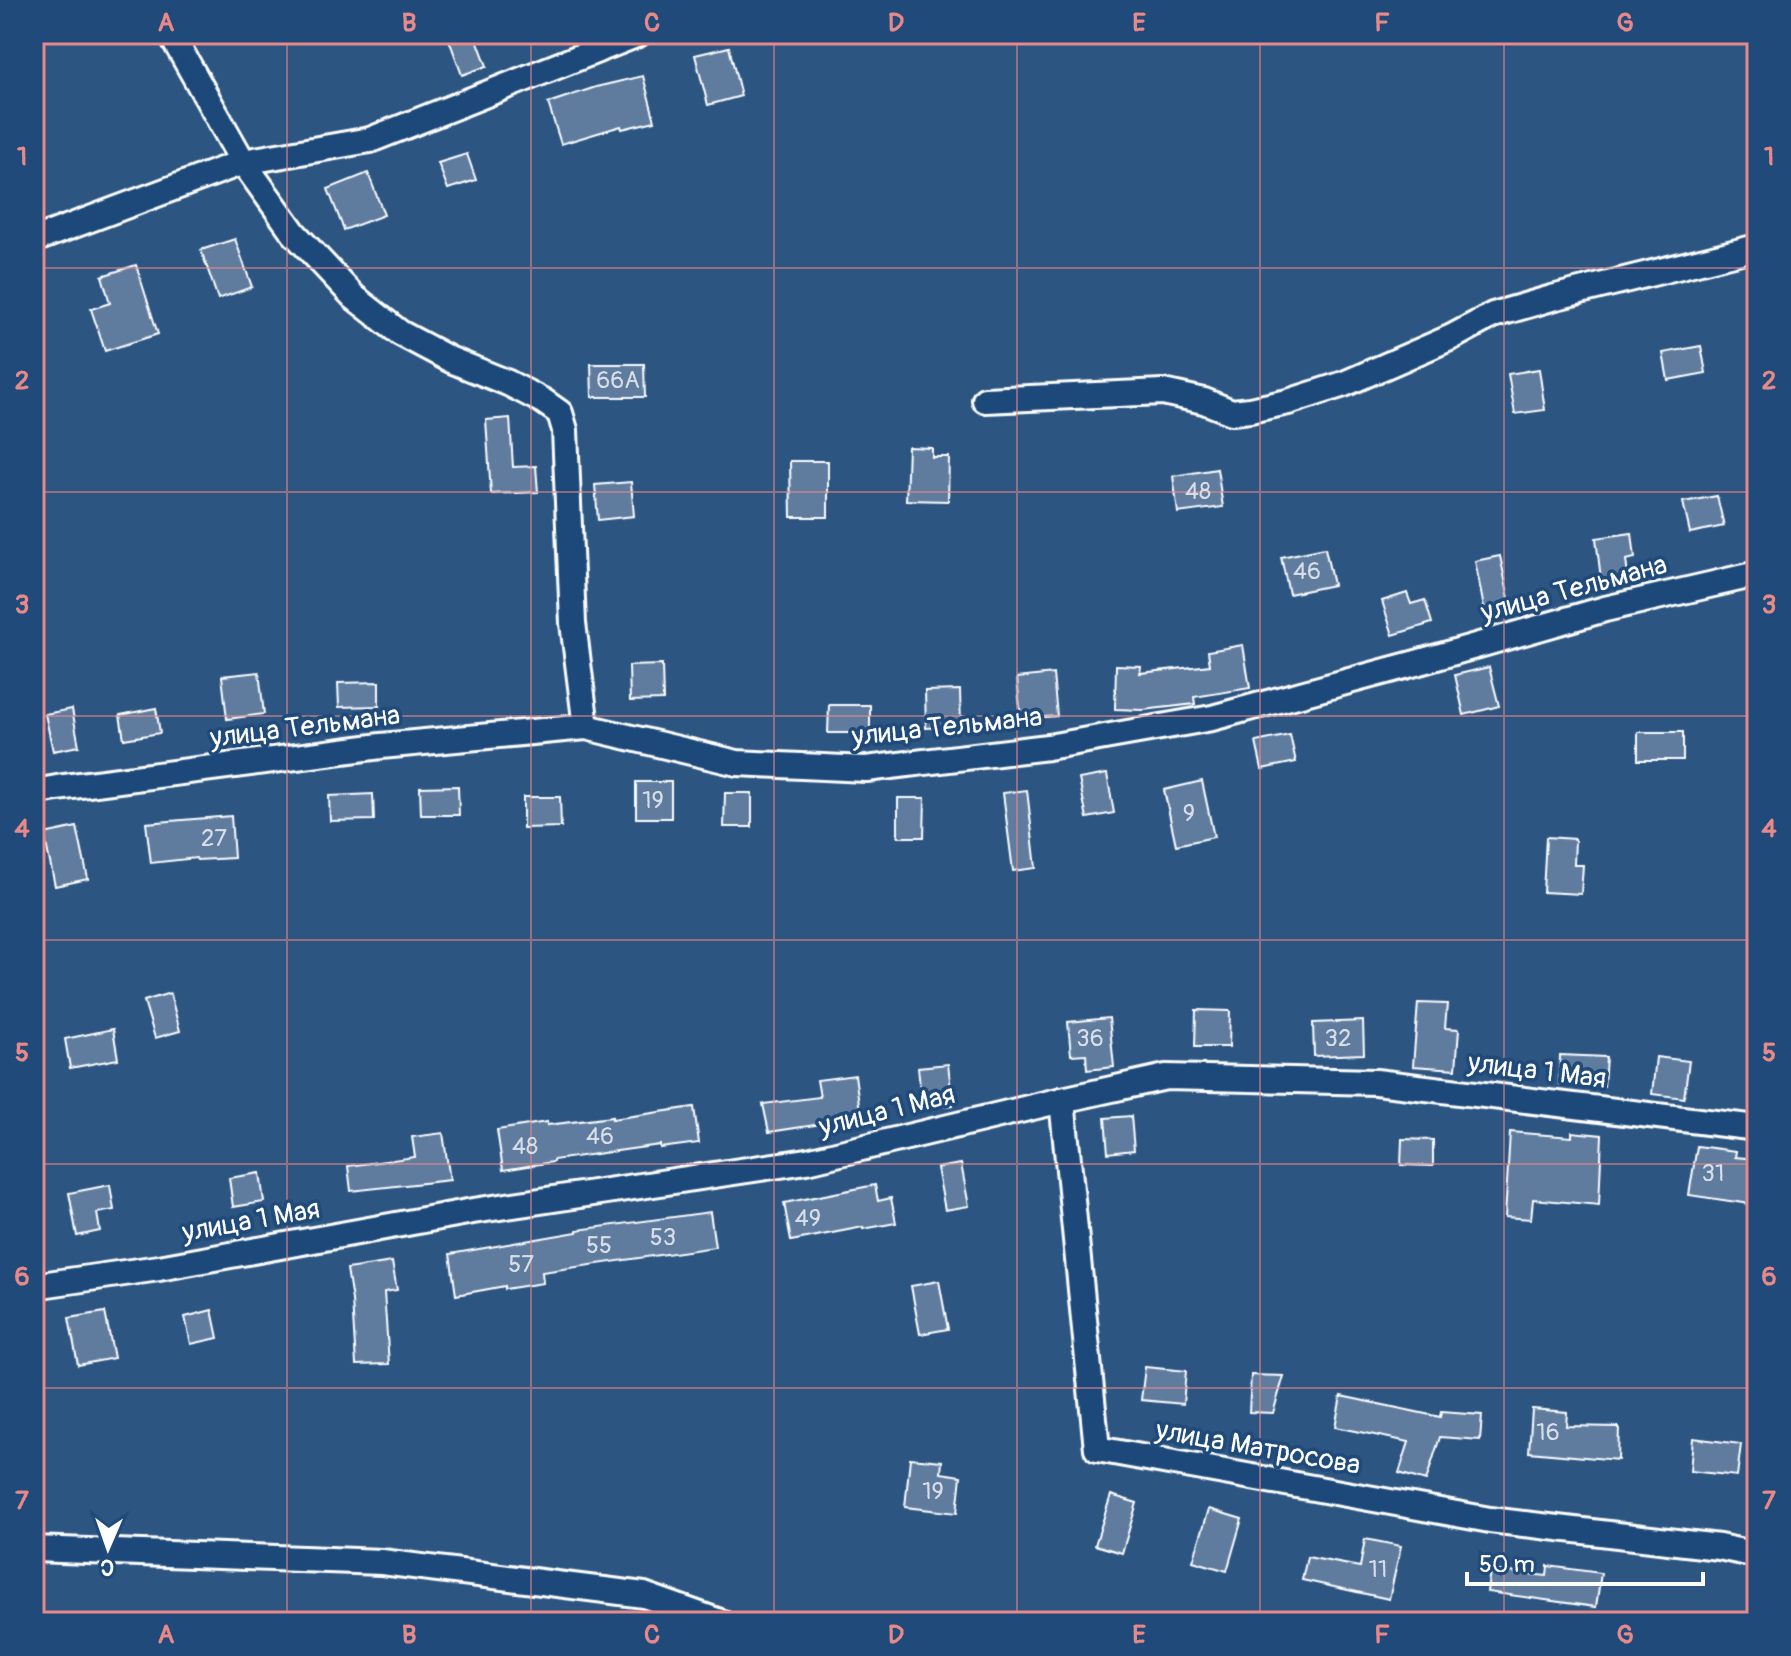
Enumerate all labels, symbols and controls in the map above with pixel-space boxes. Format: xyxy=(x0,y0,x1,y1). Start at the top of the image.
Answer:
text: A xyxy=(158,7,175,39)
text: B xyxy=(402,7,416,39)
text: C xyxy=(644,7,660,39)
text: D xyxy=(888,7,904,39)
text: E xyxy=(1132,7,1146,39)
text: F xyxy=(1374,7,1390,39)
text: G xyxy=(1616,7,1634,39)
text: 1 xyxy=(17,141,27,173)
text: 1 xyxy=(1764,141,1774,173)
text: 2 xyxy=(15,365,29,397)
text: 2 xyxy=(1762,365,1776,397)
house number: 66А xyxy=(596,366,640,395)
house number: 48 xyxy=(1185,477,1211,506)
street label: улица Тельмана xyxy=(1476,547,1671,631)
house number: 46 xyxy=(1293,557,1321,586)
text: 3 xyxy=(15,589,29,621)
text: 3 xyxy=(1762,589,1776,621)
street label: улица Тельмана xyxy=(207,698,402,756)
street label: улица Тельмана xyxy=(849,700,1044,755)
house number: 19 xyxy=(642,786,664,815)
house number: 9 xyxy=(1183,799,1195,828)
text: 4 xyxy=(14,813,30,845)
text: 4 xyxy=(1761,813,1777,845)
house number: 27 xyxy=(201,824,227,853)
house number: 36 xyxy=(1076,1024,1104,1053)
house number: 32 xyxy=(1325,1024,1351,1053)
text: 5 xyxy=(15,1037,29,1069)
text: 5 xyxy=(1762,1037,1776,1069)
street label: улица 1 Мая xyxy=(1465,1045,1608,1097)
street label: улица 1 Мая xyxy=(814,1077,959,1145)
house number: 46 xyxy=(586,1122,614,1151)
house number: 48 xyxy=(512,1132,538,1161)
house number: 31 xyxy=(1702,1159,1724,1188)
street label: улица 1 Мая xyxy=(178,1192,323,1250)
house number: 49 xyxy=(795,1204,821,1233)
house number: 53 xyxy=(650,1223,676,1252)
house number: 55 xyxy=(586,1231,612,1260)
house number: 57 xyxy=(508,1250,534,1279)
text: 6 xyxy=(14,1261,30,1293)
text: 6 xyxy=(1761,1261,1777,1293)
street label: улица Матросова xyxy=(1152,1413,1363,1483)
house number: 16 xyxy=(1536,1418,1560,1447)
house number: 19 xyxy=(922,1477,944,1506)
text: 7 xyxy=(15,1485,29,1517)
text: 7 xyxy=(1762,1485,1776,1517)
north arrow xyxy=(68,1508,148,1588)
scale bar xyxy=(1467,1536,1703,1586)
text: 50 m xyxy=(1479,1550,1535,1579)
text: С xyxy=(100,1553,115,1581)
house number: 11 xyxy=(1369,1555,1387,1584)
text: A xyxy=(158,1619,175,1651)
text: B xyxy=(402,1619,416,1651)
text: C xyxy=(644,1619,660,1651)
text: D xyxy=(888,1619,904,1651)
text: E xyxy=(1132,1619,1146,1651)
text: F xyxy=(1374,1619,1390,1651)
text: G xyxy=(1616,1619,1634,1651)

